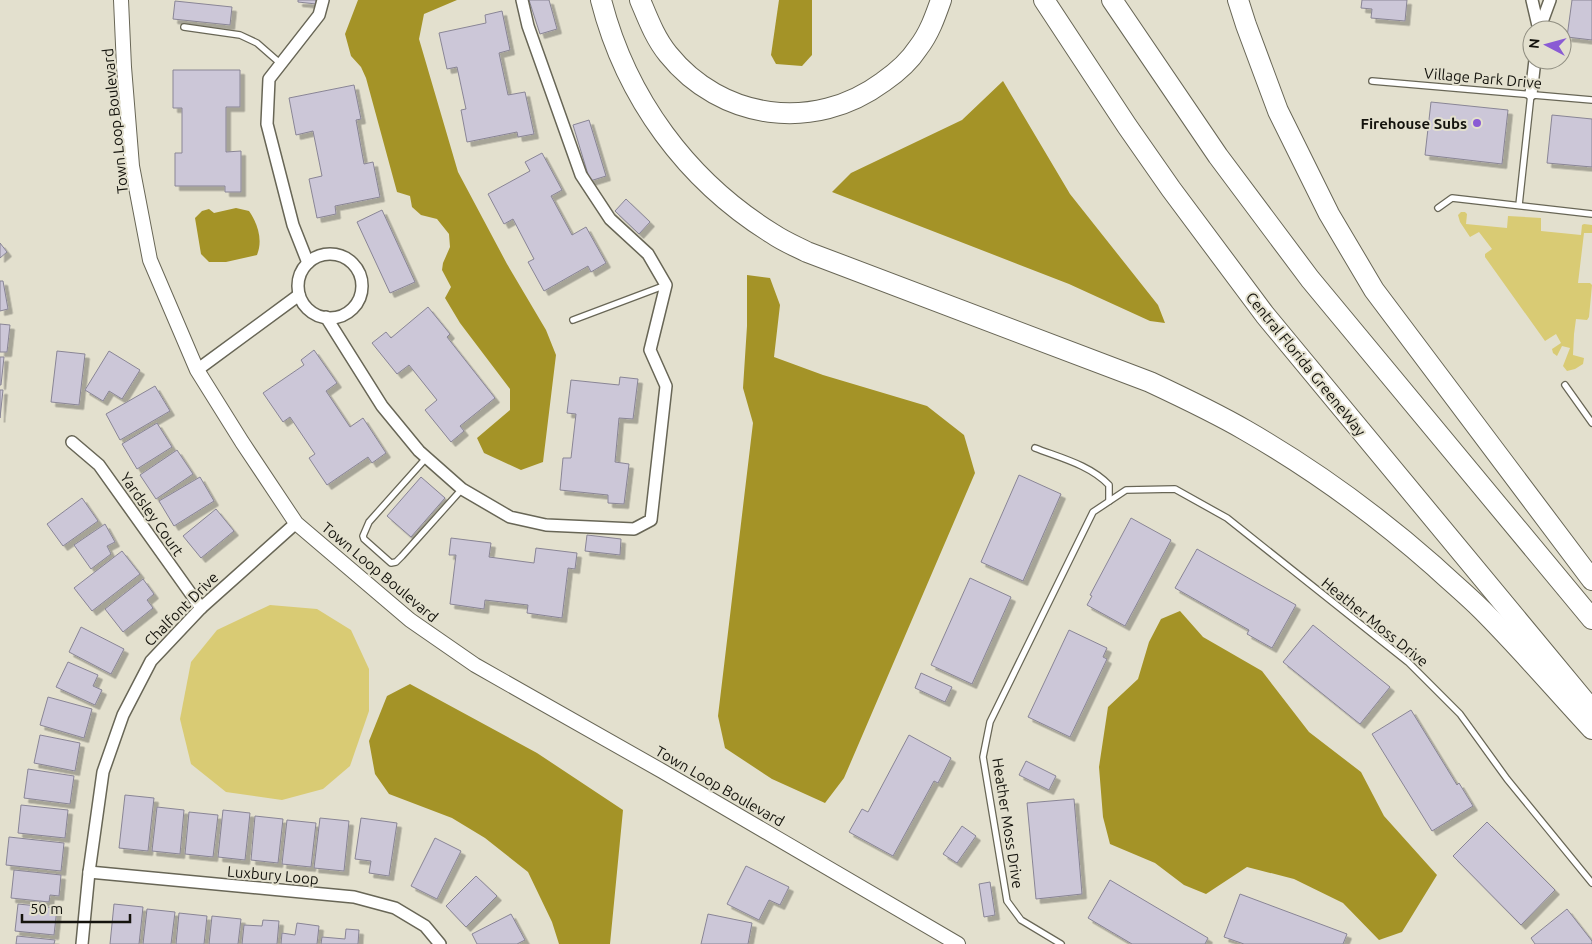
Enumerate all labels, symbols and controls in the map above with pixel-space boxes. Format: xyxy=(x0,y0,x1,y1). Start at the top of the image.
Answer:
north arrow xyxy=(1522,20,1572,70)
text: N xyxy=(1526,38,1543,50)
street label: Town Loop Boulevard xyxy=(99,48,131,194)
street label: Village Park Drive xyxy=(1423,64,1543,92)
place label: Firehouse Subs xyxy=(1360,115,1467,132)
marker: Firehouse Subs xyxy=(1471,117,1483,129)
street label: Central Florida GreeneWay xyxy=(1243,289,1369,439)
street label: Yardsley Court xyxy=(117,469,187,559)
street label: Town Loop Boulevard xyxy=(319,519,441,625)
street label: Chalfont Drive xyxy=(141,569,221,649)
street label: Heather Moss Drive xyxy=(1318,574,1432,670)
street label: Town Loop Boulevard xyxy=(653,742,787,830)
street label: Heather Moss Drive xyxy=(989,756,1027,890)
street label: Luxbury Loop xyxy=(227,863,319,887)
scale bar xyxy=(22,892,130,924)
text: 50 m xyxy=(30,900,63,917)

